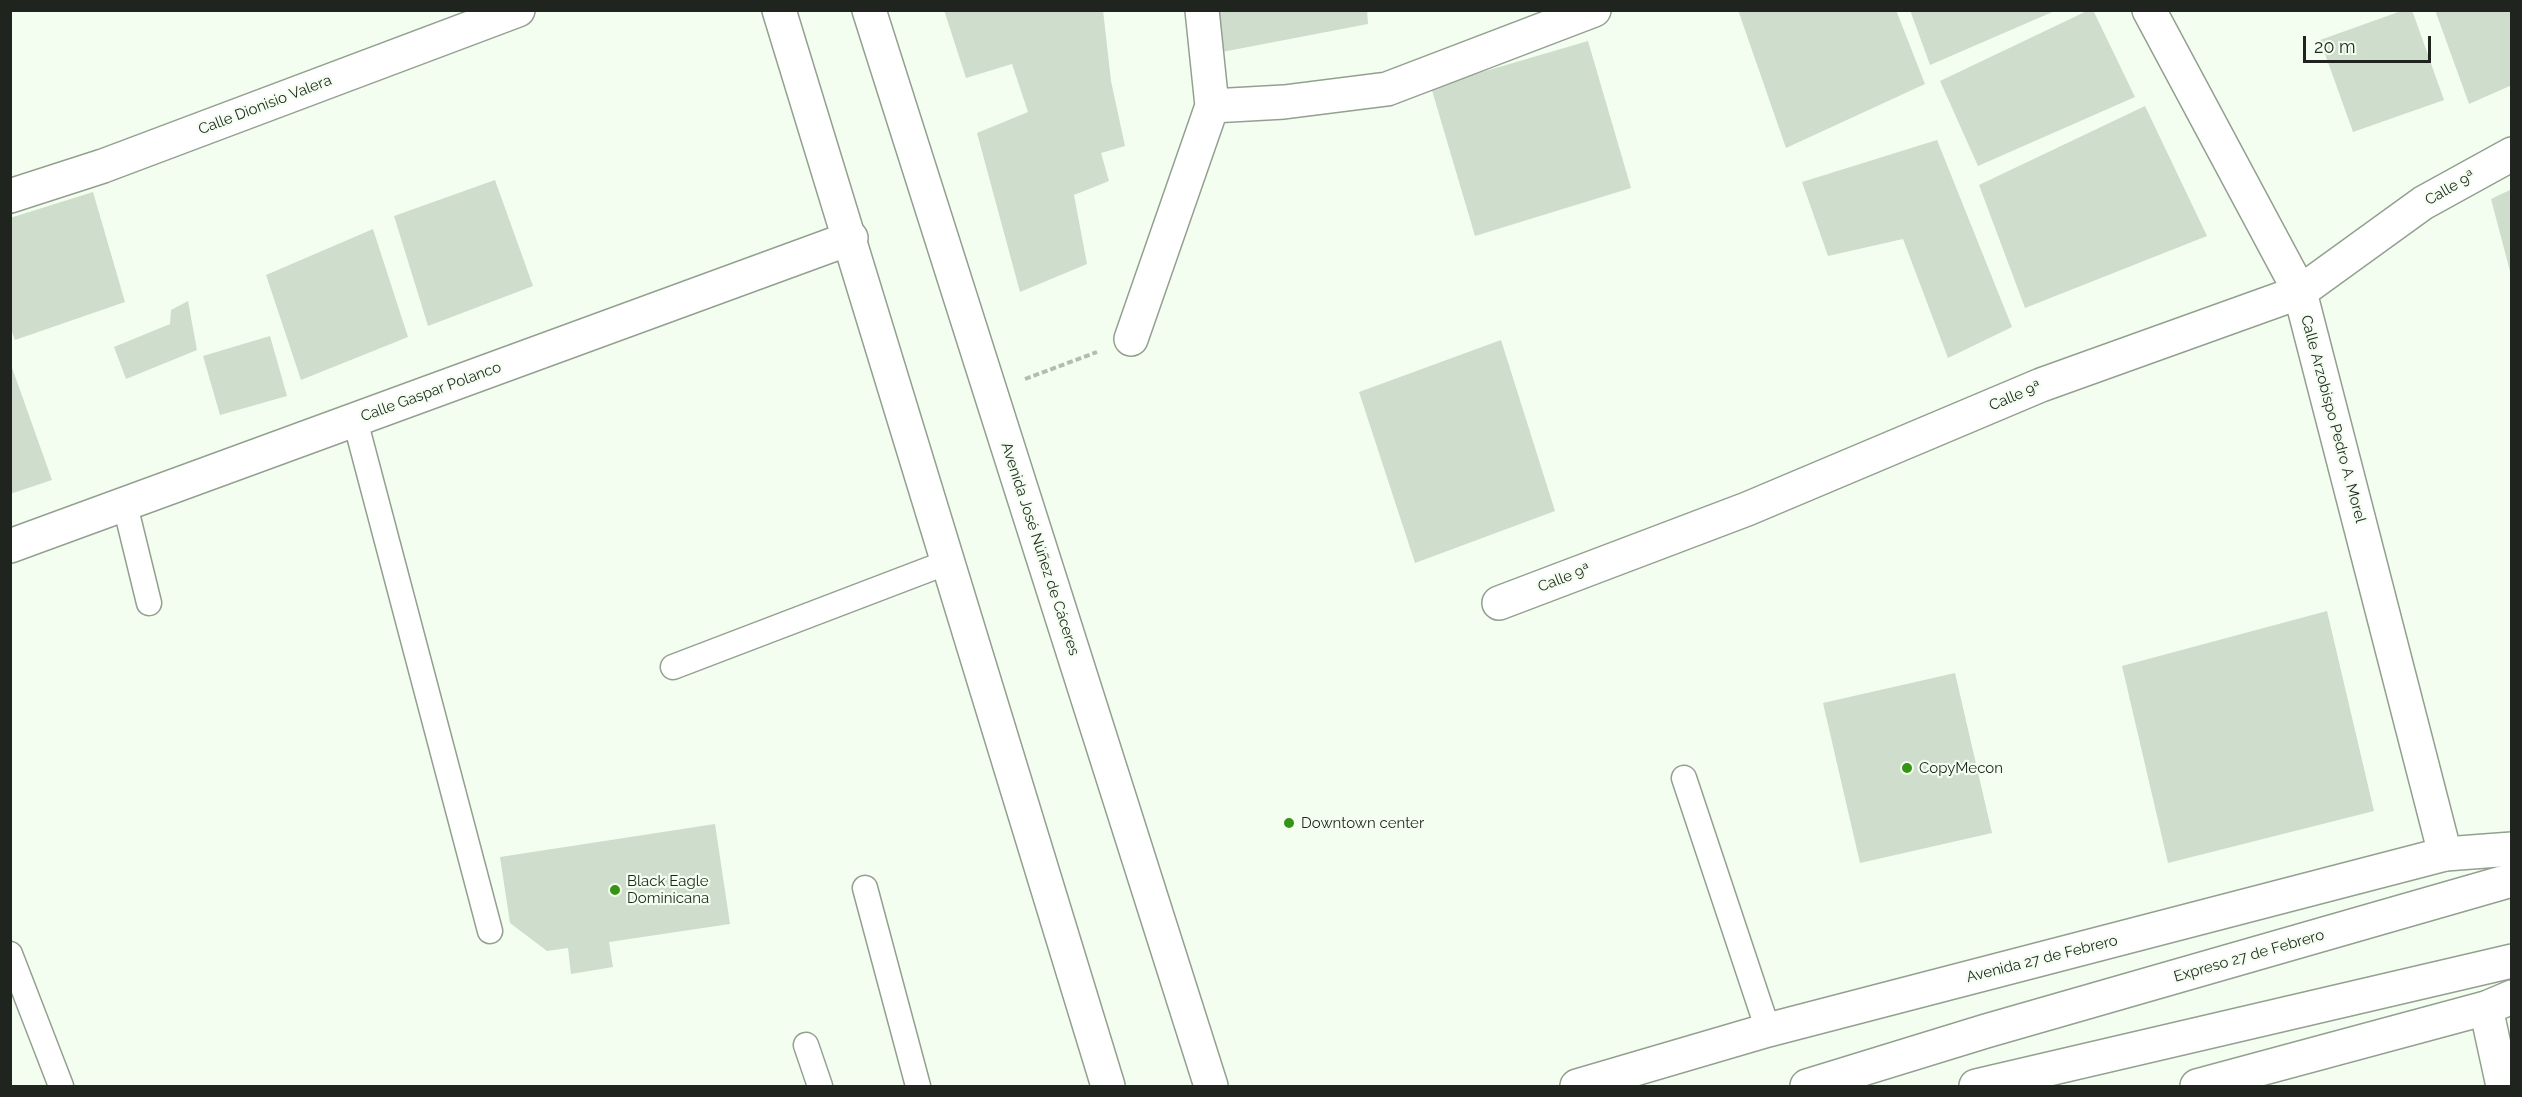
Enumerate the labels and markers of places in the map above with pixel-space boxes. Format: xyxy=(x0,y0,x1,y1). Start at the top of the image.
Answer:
place label: CopyMecon xyxy=(1919,759,2003,777)
marker: CopyMecon xyxy=(1900,761,1914,775)
place label: Downtown center xyxy=(1301,814,1424,832)
marker: Downtown center xyxy=(1282,816,1296,830)
place label: Black Eagle Dominicana xyxy=(627,872,709,907)
marker: Black Eagle Dominicana xyxy=(608,883,622,897)

